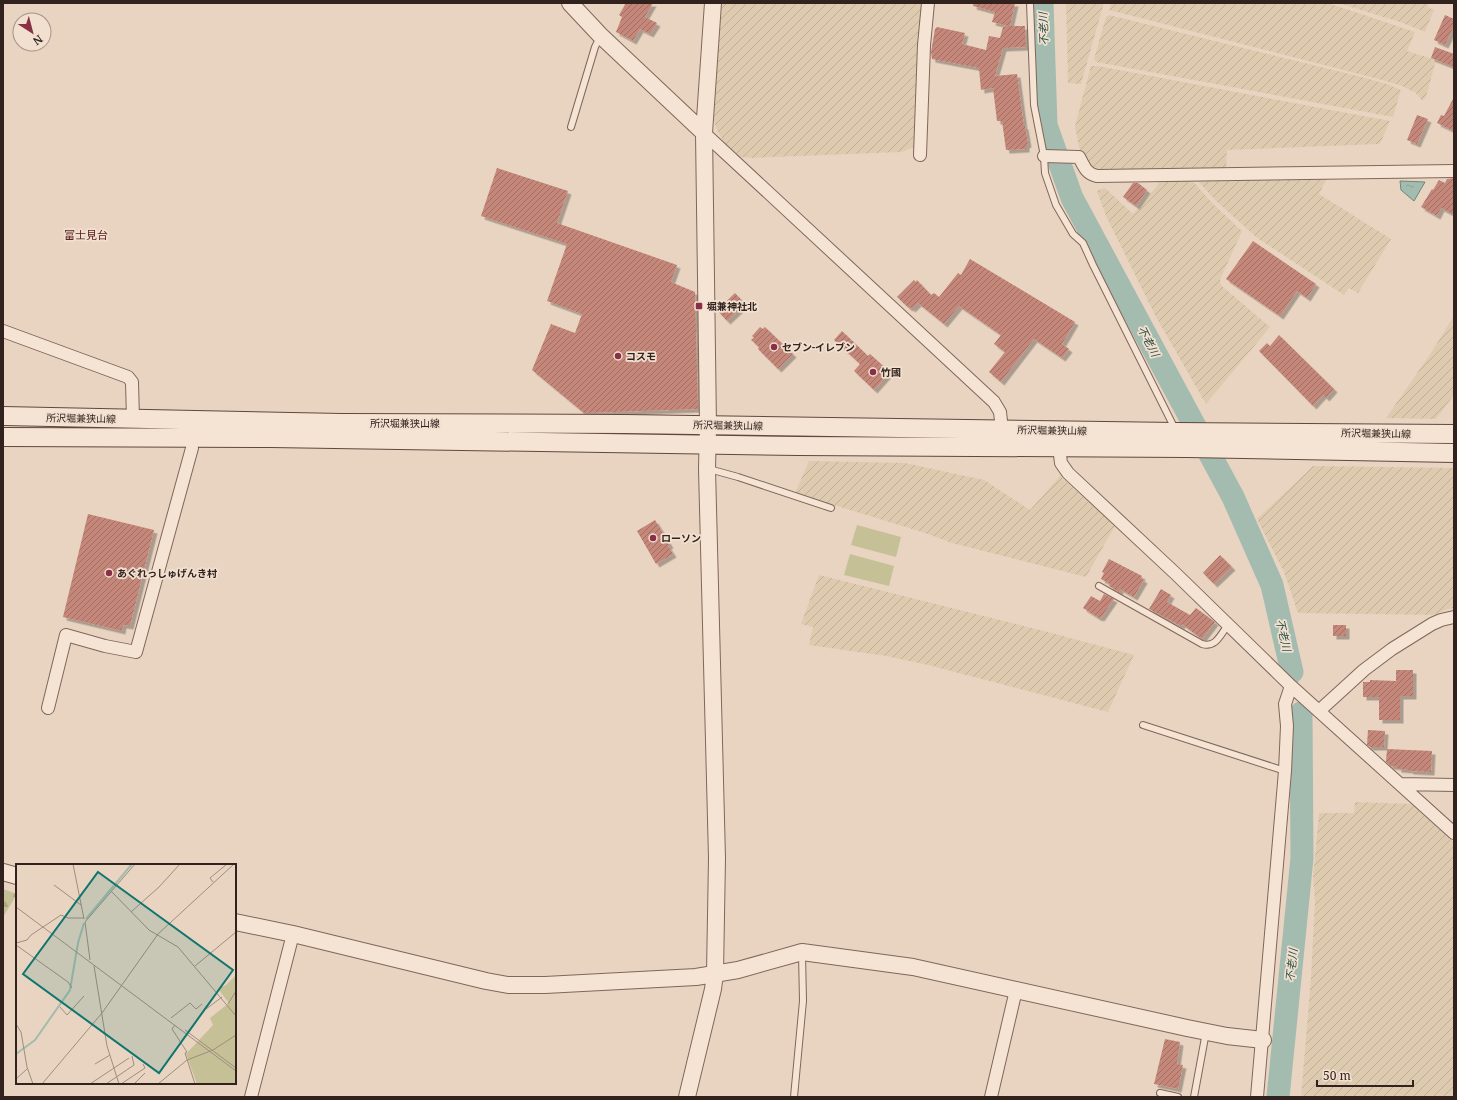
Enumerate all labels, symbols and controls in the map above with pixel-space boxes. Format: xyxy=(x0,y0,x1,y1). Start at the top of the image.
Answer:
water label: 不老川 xyxy=(1035,11,1051,46)
north arrow xyxy=(12,12,52,52)
text: N xyxy=(30,32,46,49)
district label: 富士見台 xyxy=(64,227,108,242)
place label: 堀兼神社北 xyxy=(707,299,757,313)
marker: 堀兼神社北 xyxy=(694,301,704,311)
water label: 不老川 xyxy=(1135,323,1164,360)
place label: セブン-イレブン xyxy=(782,340,855,354)
marker: セブン-イレブン xyxy=(769,342,779,352)
place label: コスモ xyxy=(626,349,656,363)
marker: コスモ xyxy=(613,351,623,361)
place label: 竹國 xyxy=(880,365,901,379)
marker: 竹國 xyxy=(868,367,878,377)
street label: 所沢堀兼狭山線 xyxy=(46,410,116,426)
street label: 所沢堀兼狭山線 xyxy=(370,416,440,430)
street label: 所沢堀兼狭山線 xyxy=(693,417,763,433)
street label: 所沢堀兼狭山線 xyxy=(1017,422,1087,438)
street label: 所沢堀兼狭山線 xyxy=(1341,425,1411,441)
place label: ローソン xyxy=(661,531,701,545)
marker: ローソン xyxy=(648,533,658,543)
place label: あぐれっしゅげんき村 xyxy=(117,566,217,580)
marker: あぐれっしゅげんき村 xyxy=(104,568,114,578)
water label: 不老川 xyxy=(1273,617,1295,654)
inset map xyxy=(16,864,236,1084)
water label: 不老川 xyxy=(1282,947,1300,982)
scale bar xyxy=(1317,1062,1413,1088)
text: 50 m xyxy=(1323,1067,1351,1084)

